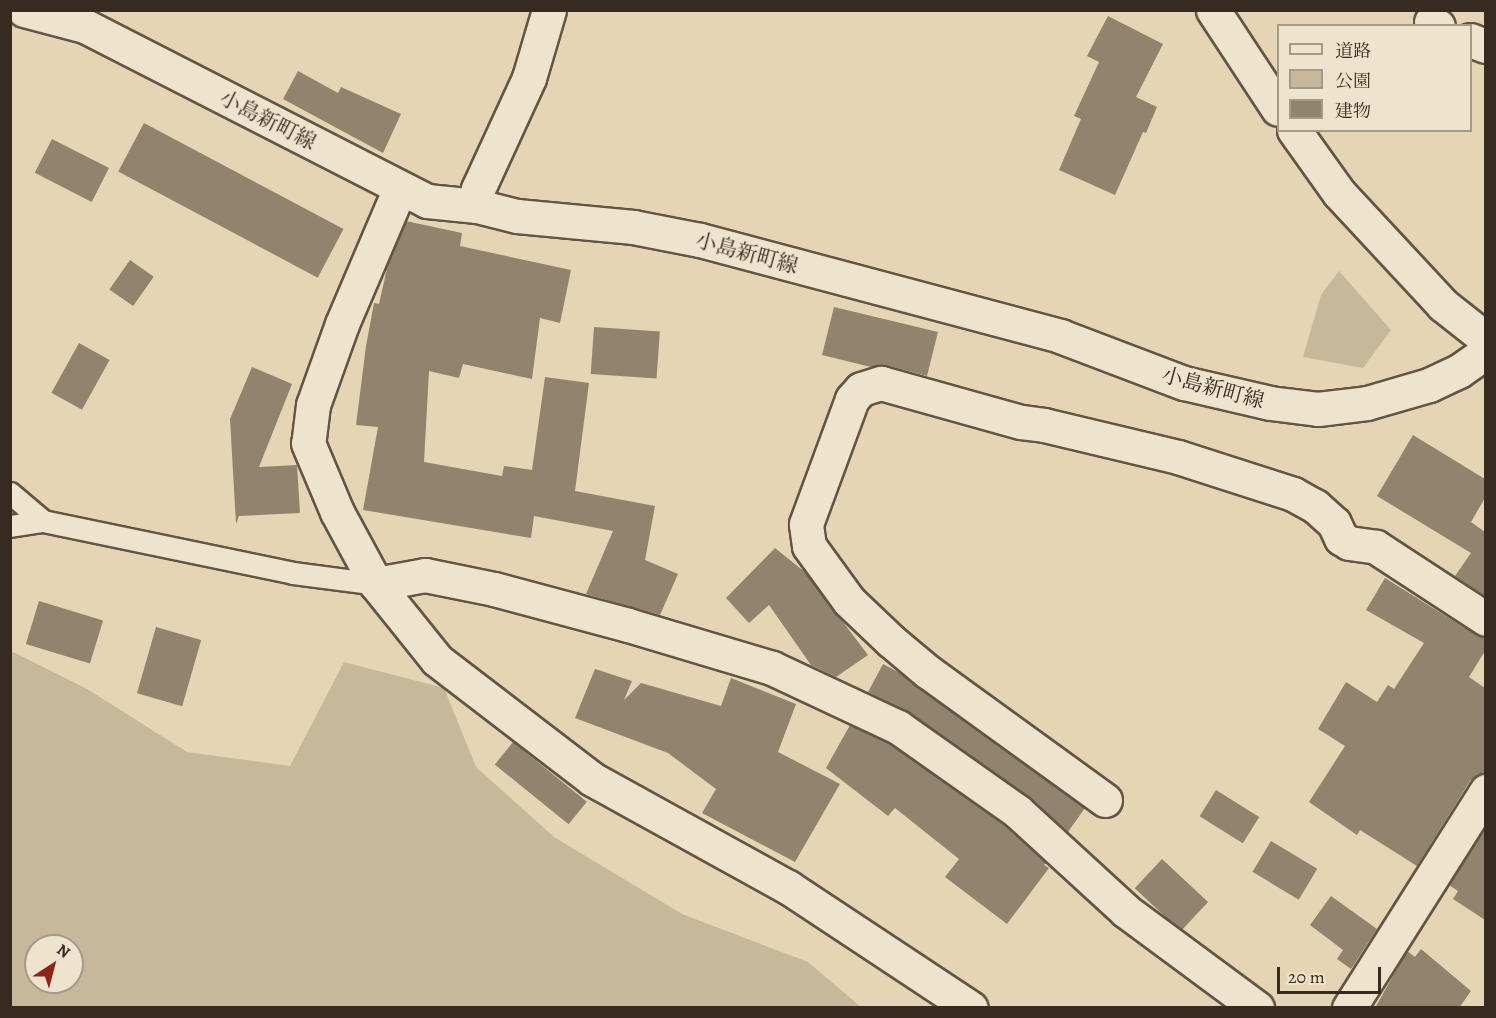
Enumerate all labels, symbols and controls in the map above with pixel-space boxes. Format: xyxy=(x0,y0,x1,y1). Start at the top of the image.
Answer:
legend xyxy=(1277,24,1472,132)
text: 道路 xyxy=(1335,39,1371,63)
text: 公園 xyxy=(1335,69,1371,93)
street label: 小島新町線 xyxy=(216,85,320,155)
text: 建物 xyxy=(1335,99,1371,123)
street label: 小島新町線 xyxy=(693,227,801,279)
street label: 小島新町線 xyxy=(1159,362,1267,414)
north arrow xyxy=(24,934,84,994)
text: N xyxy=(52,939,75,963)
scale bar xyxy=(1280,955,1384,993)
text: 20 m xyxy=(1288,965,1325,989)

